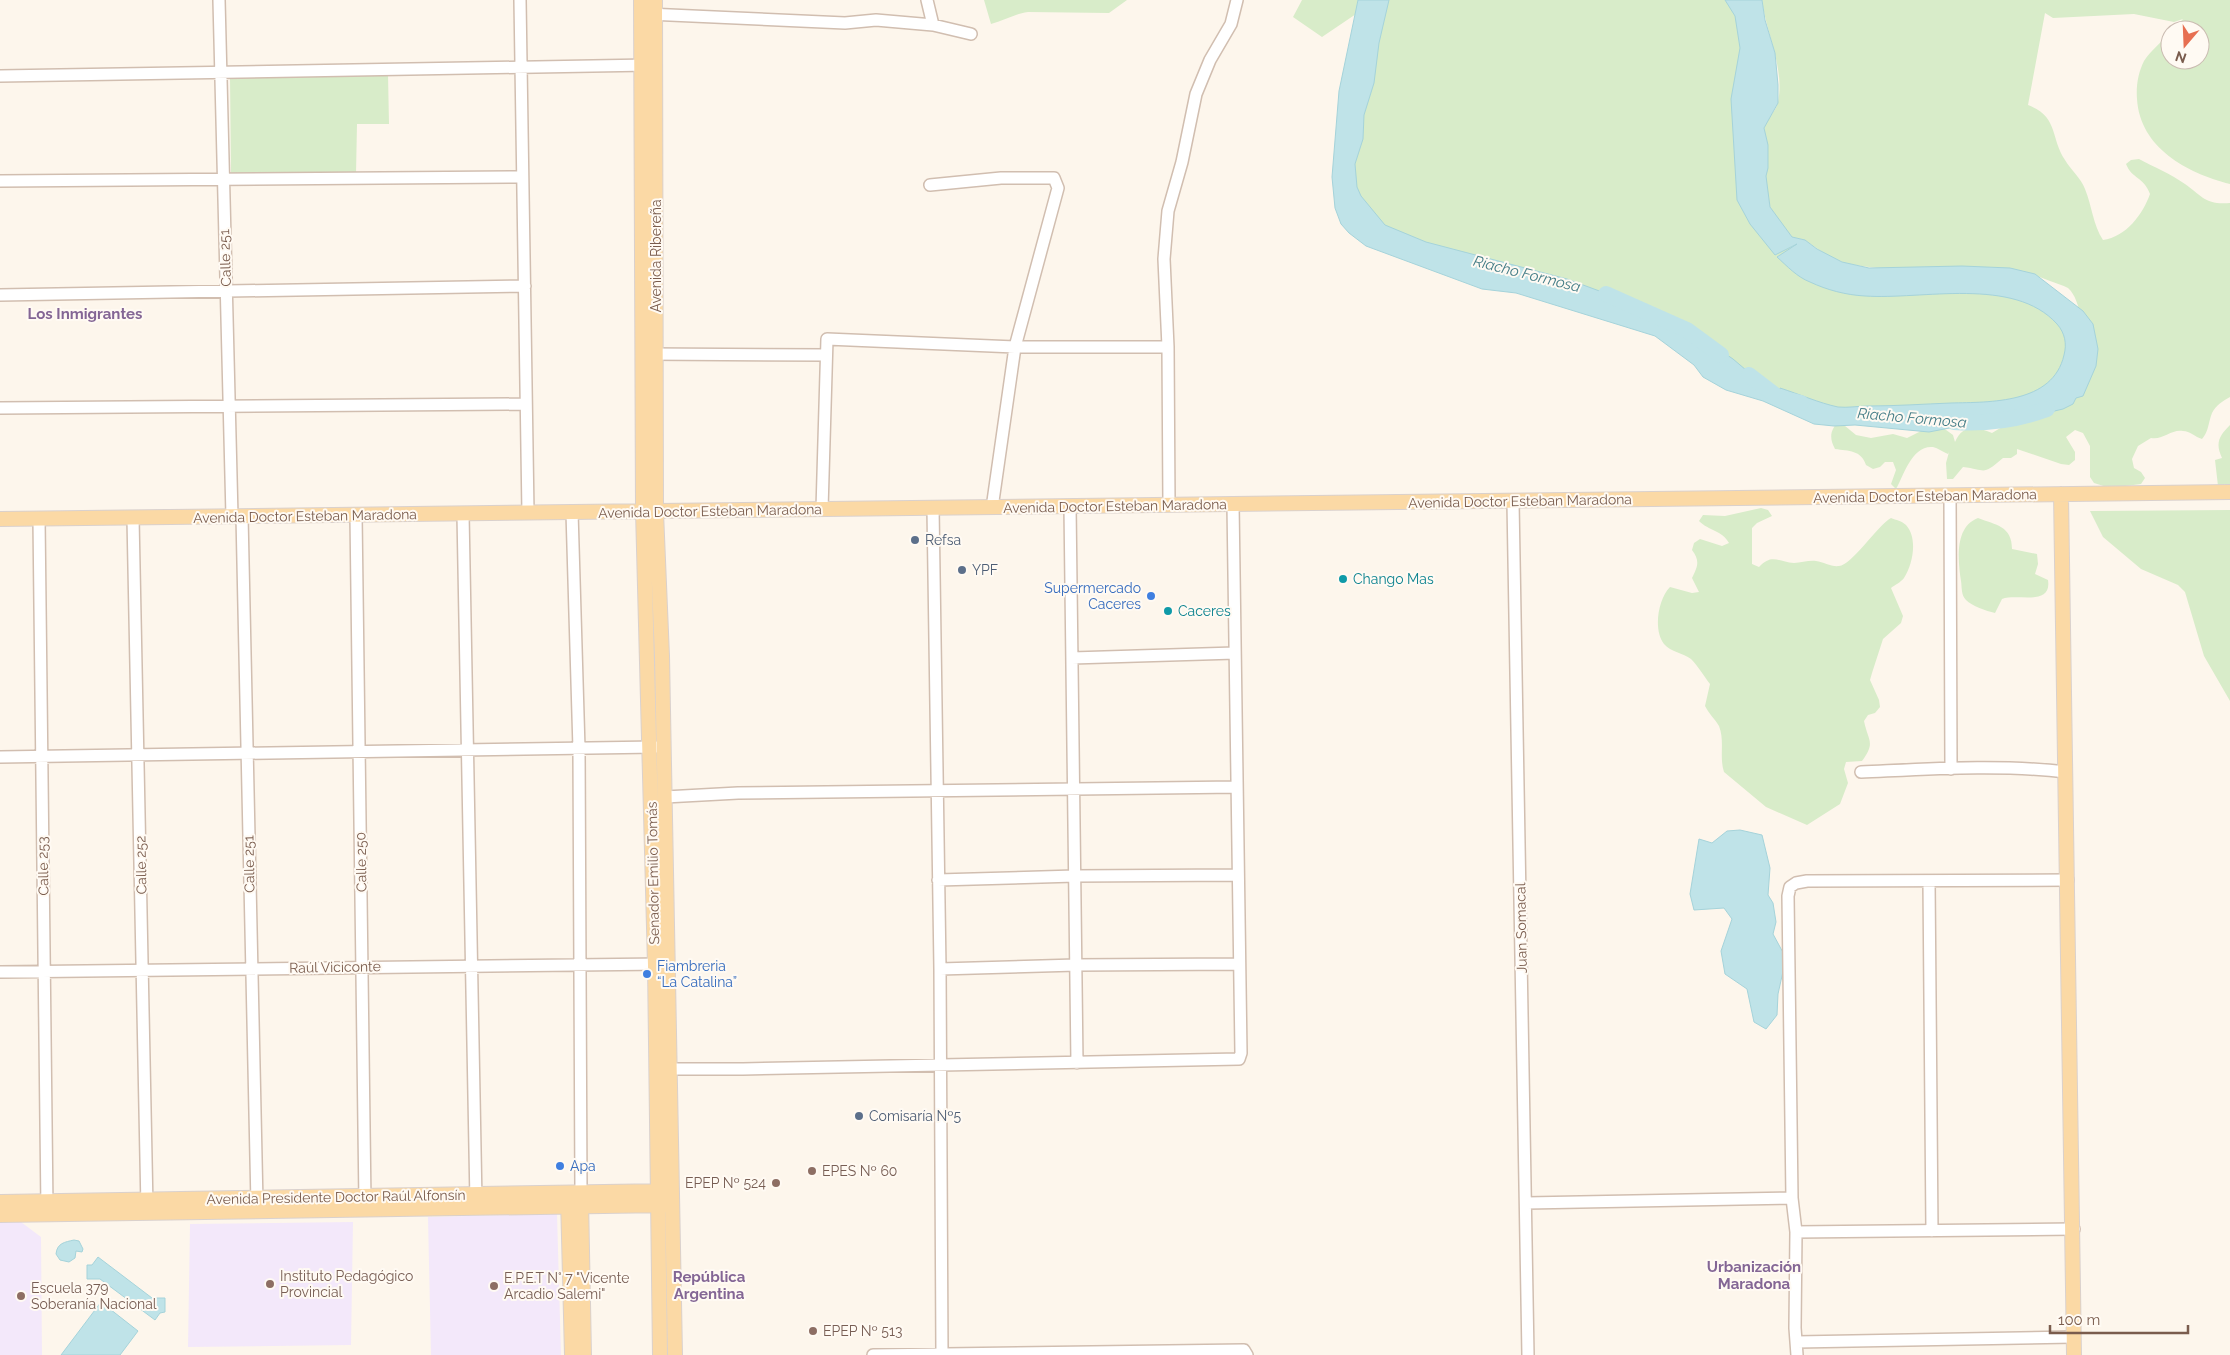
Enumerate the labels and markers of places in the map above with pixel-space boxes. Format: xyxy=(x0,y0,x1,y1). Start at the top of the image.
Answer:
place label: Refsa xyxy=(925,532,961,548)
marker: Refsa xyxy=(909,534,921,546)
place label: YPF xyxy=(972,562,998,578)
marker: YPF xyxy=(956,564,968,576)
place label: Chango Mas xyxy=(1353,571,1434,587)
marker: Chango Mas xyxy=(1337,573,1349,585)
place label: Supermercado Caceres xyxy=(1044,580,1141,612)
marker: Supermercado Caceres xyxy=(1145,590,1157,602)
place label: Caceres xyxy=(1178,603,1231,619)
marker: Caceres xyxy=(1162,605,1174,617)
place label: Fiambreria “La Catalina” xyxy=(657,958,737,990)
marker: Fiambreria “La Catalina” xyxy=(641,968,653,980)
place label: Comisaría Nº5 xyxy=(869,1108,962,1124)
marker: Comisaría Nº5 xyxy=(853,1110,865,1122)
place label: Apa xyxy=(570,1158,596,1174)
marker: Apa xyxy=(554,1160,566,1172)
place label: EPES Nº 60 xyxy=(822,1163,897,1179)
marker: EPES Nº 60 xyxy=(806,1165,818,1177)
place label: EPEP Nº 524 xyxy=(685,1175,766,1191)
marker: EPEP Nº 524 xyxy=(770,1177,782,1189)
place label: Instituto Pedagógico Provincial xyxy=(280,1268,413,1300)
place label: E.P.E.T N° 7 "Vicente Arcadio Salemi" xyxy=(504,1270,629,1302)
marker: Instituto Pedagógico Provincial xyxy=(264,1278,276,1290)
place label: Escuela 379 Soberanía Nacional xyxy=(31,1280,157,1312)
marker: E.P.E.T N° 7 "Vicente Arcadio Salemi" xyxy=(488,1280,500,1292)
marker: Escuela 379 Soberanía Nacional xyxy=(15,1290,27,1302)
place label: EPEP Nº 513 xyxy=(823,1323,902,1339)
marker: EPEP Nº 513 xyxy=(807,1325,819,1337)

